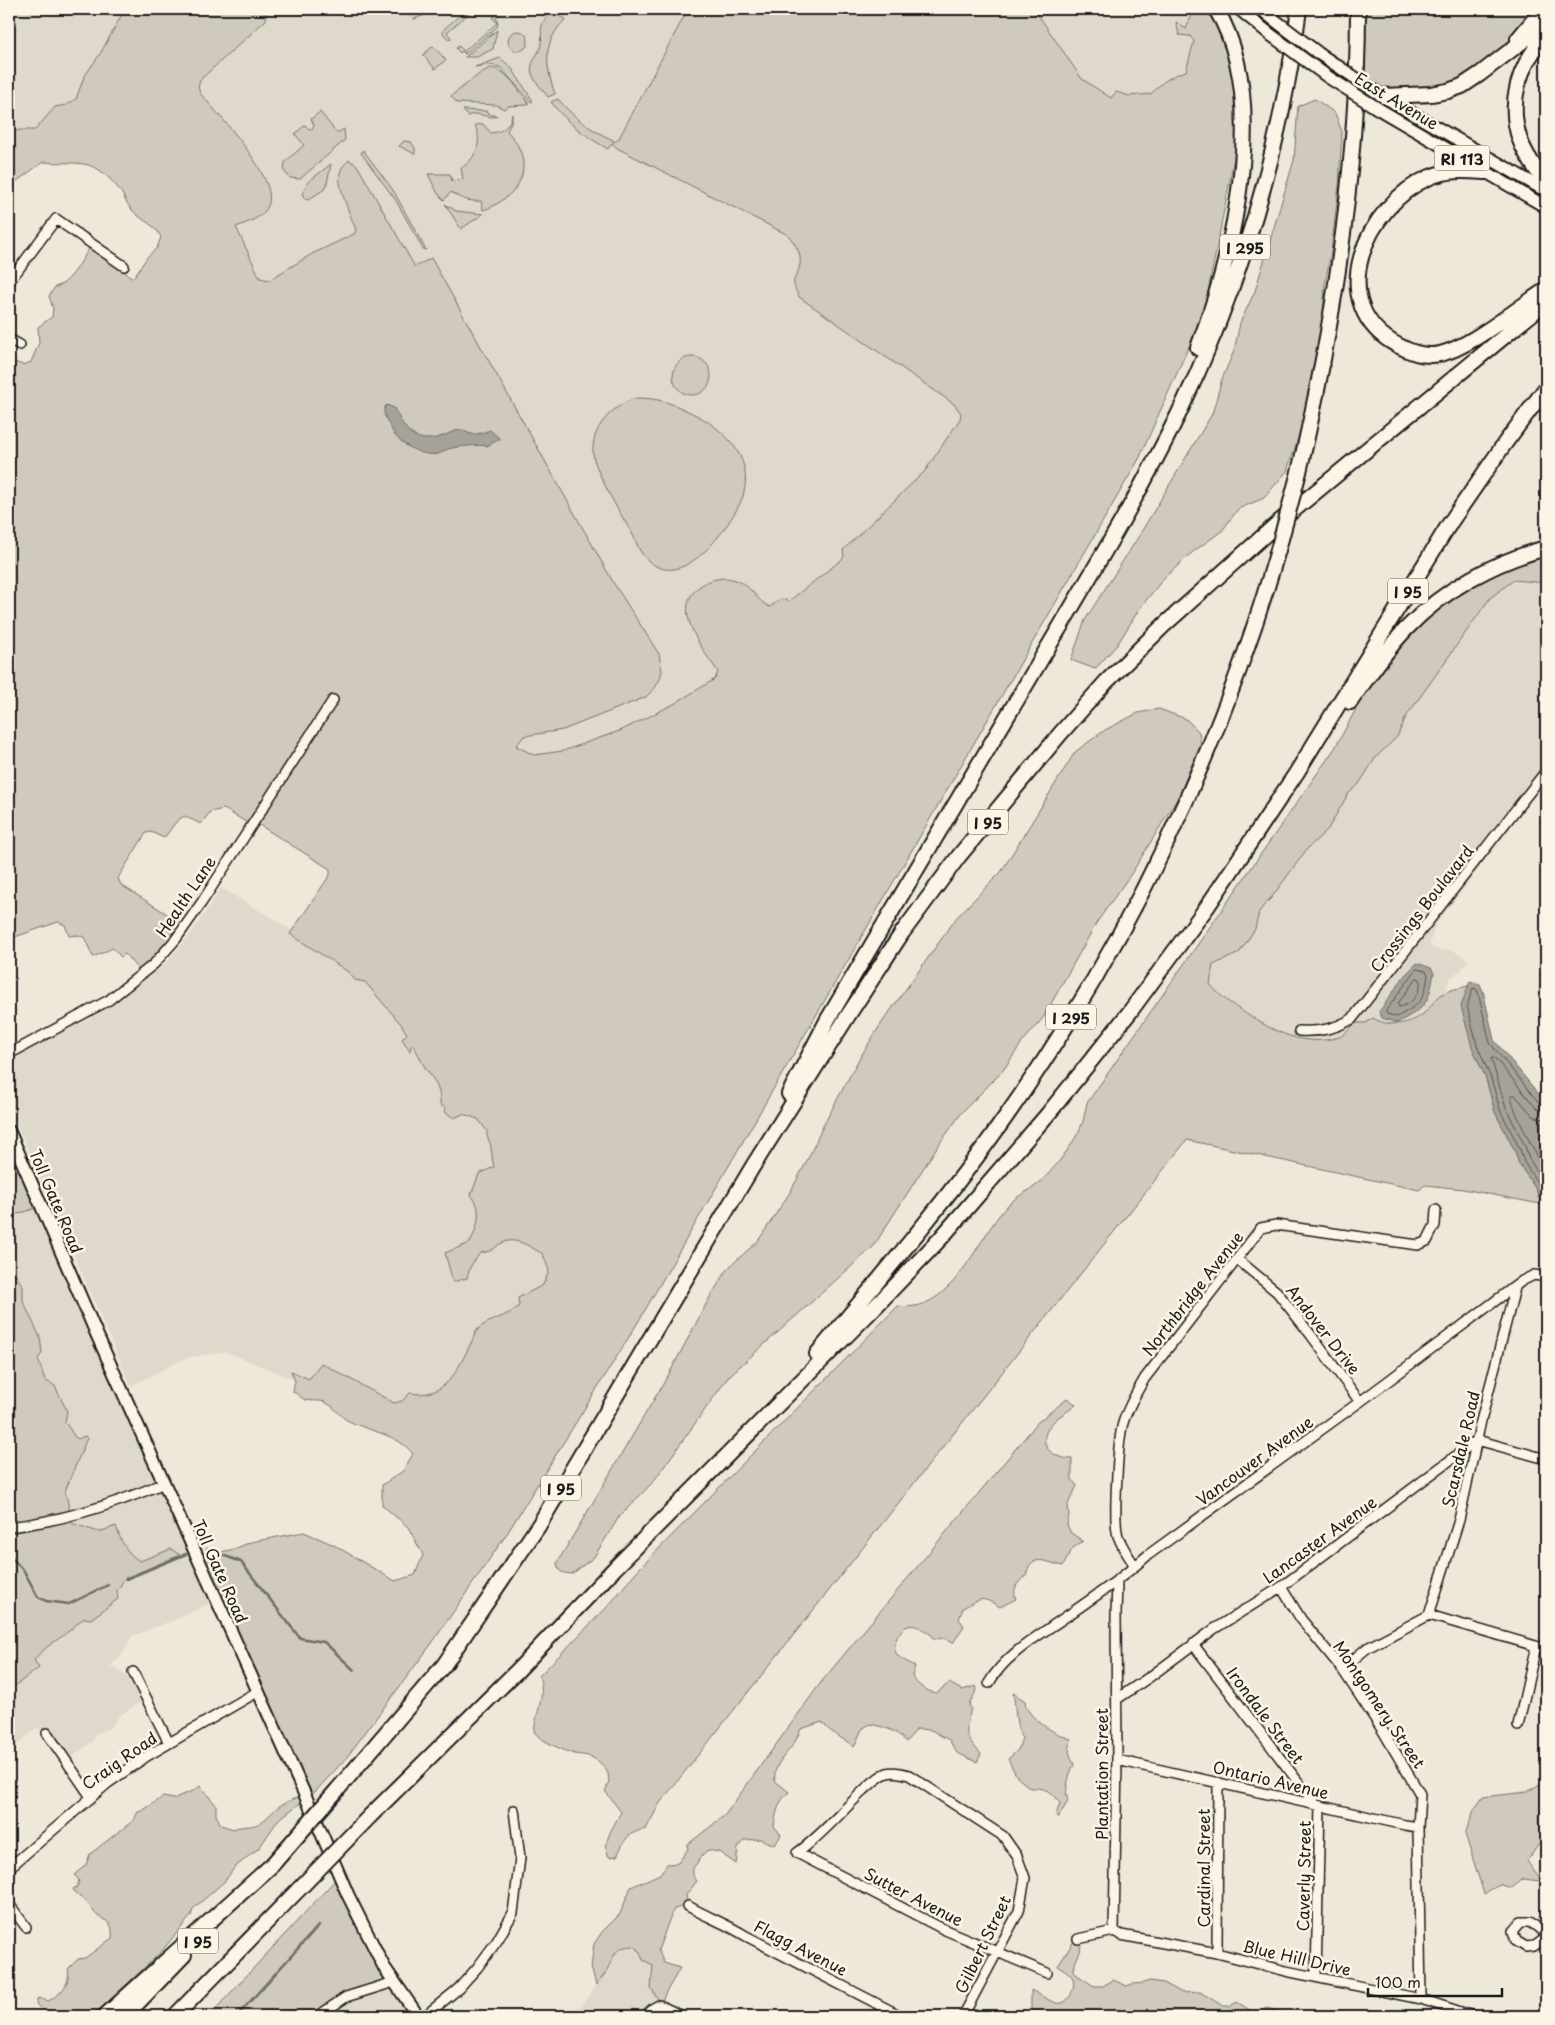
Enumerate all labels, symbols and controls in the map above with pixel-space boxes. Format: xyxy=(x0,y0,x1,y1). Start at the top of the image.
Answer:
street label: East Avenue xyxy=(1351,66,1444,135)
road number: RI 113 xyxy=(1434,146,1490,170)
road number: I 295 xyxy=(1220,234,1270,260)
road number: I 95 xyxy=(1388,578,1428,604)
road number: I 95 xyxy=(968,810,1008,834)
street label: Crossings Boulavard xyxy=(1364,839,1479,977)
street label: Health Lane xyxy=(149,851,221,941)
road number: I 295 xyxy=(1046,1004,1096,1030)
street label: Toll Gate Road xyxy=(24,1145,90,1257)
street label: Northbridge Avenue xyxy=(1136,1226,1248,1360)
street label: Andover Drive xyxy=(1281,1279,1367,1379)
street label: Scarsdale Road xyxy=(1435,1388,1485,1510)
street label: Vancouver Avenue xyxy=(1191,1409,1318,1511)
road number: I 95 xyxy=(541,1476,581,1500)
street label: Lancaster Avenue xyxy=(1257,1489,1381,1589)
street label: Toll Gate Road xyxy=(187,1515,255,1627)
street label: Montgomery Street xyxy=(1328,1635,1432,1773)
street label: Irondale Street xyxy=(1221,1661,1311,1769)
street label: Plantation Street xyxy=(1089,1707,1113,1840)
street label: Craig Road xyxy=(76,1725,162,1795)
street label: Ontario Avenue xyxy=(1211,1754,1332,1804)
street label: Cardinal Street xyxy=(1191,1808,1215,1928)
street label: Caverly Street xyxy=(1290,1820,1316,1932)
street label: Sutter Avenue xyxy=(860,1861,968,1931)
street label: Gilbert Street xyxy=(948,1890,1016,1997)
street label: Flagg Avenue xyxy=(750,1913,852,1981)
road number: I 95 xyxy=(178,1928,218,1954)
street label: Blue Hill Drive xyxy=(1241,1933,1353,1981)
scale bar xyxy=(1368,1965,1501,1997)
text: 100 m xyxy=(1375,1970,1421,1993)

